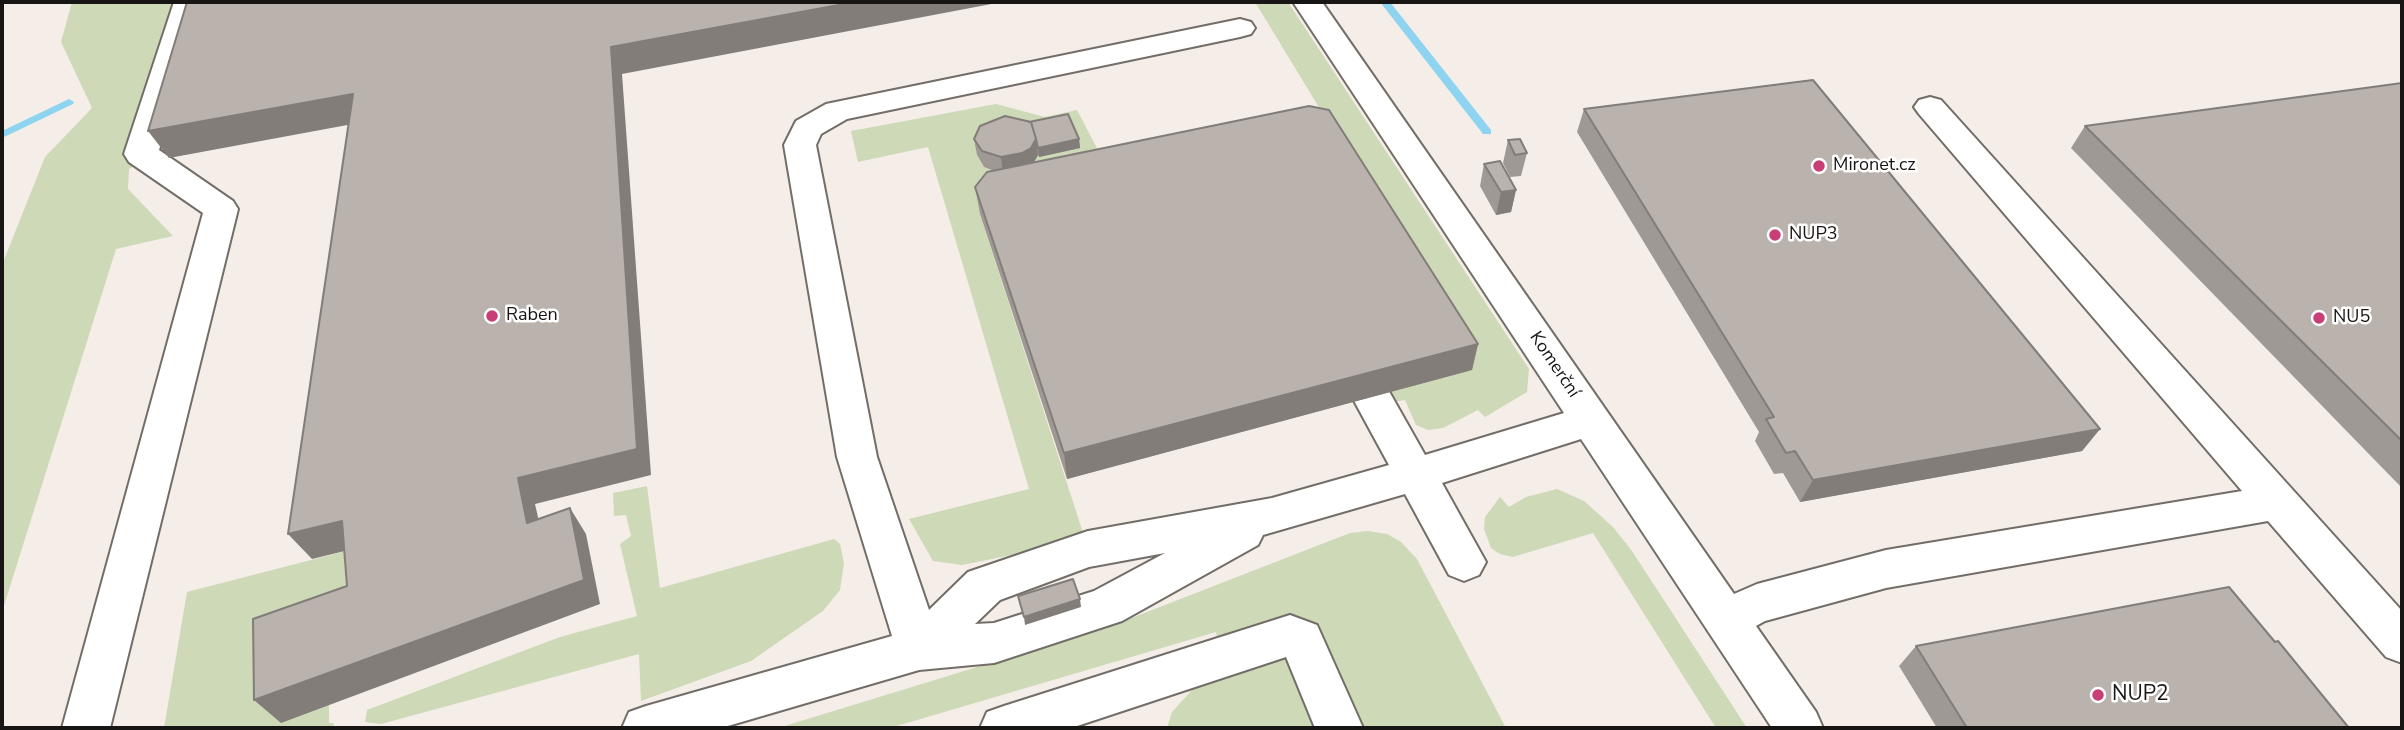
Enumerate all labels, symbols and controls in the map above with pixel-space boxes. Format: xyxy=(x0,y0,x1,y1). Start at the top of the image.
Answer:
place label: Mironet.cz xyxy=(1833,155,1916,177)
marker: Mironet.cz xyxy=(1811,158,1827,174)
place label: NUP3 xyxy=(1789,224,1838,246)
marker: NUP3 xyxy=(1767,227,1783,243)
place label: Raben xyxy=(506,305,558,327)
place label: NU5 xyxy=(2333,307,2370,329)
marker: Raben xyxy=(484,308,500,324)
marker: NU5 xyxy=(2311,310,2327,326)
street label: Komerční xyxy=(1524,328,1584,402)
place label: NUP2 xyxy=(2112,682,2169,708)
marker: NUP2 xyxy=(2090,687,2106,703)

